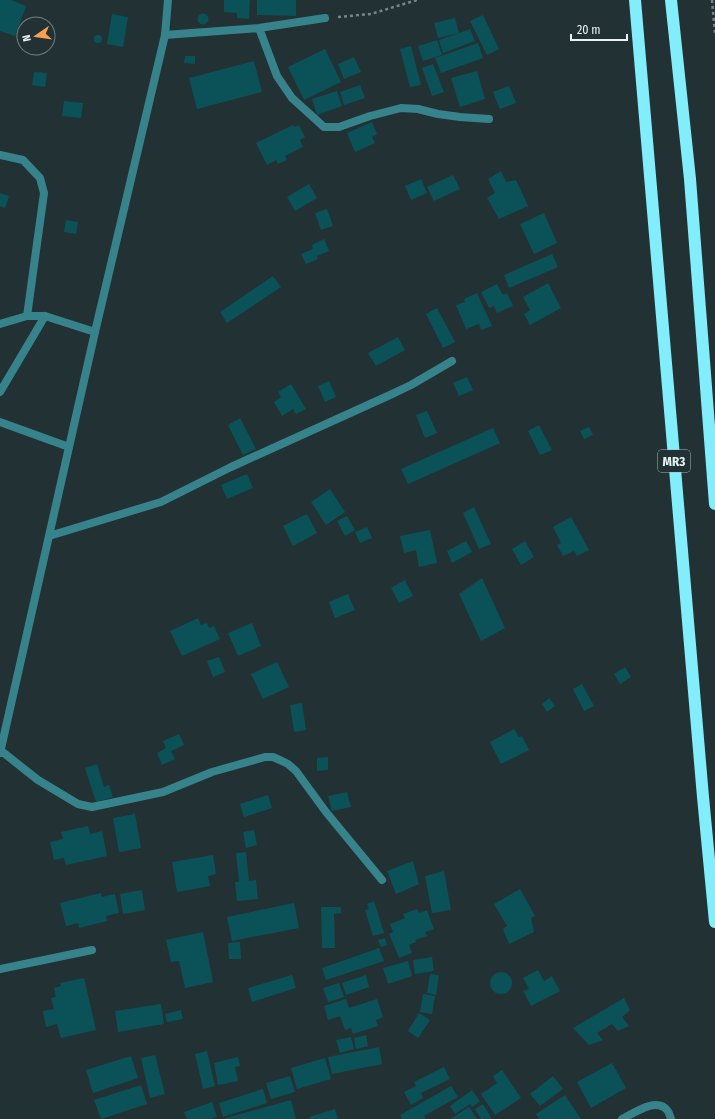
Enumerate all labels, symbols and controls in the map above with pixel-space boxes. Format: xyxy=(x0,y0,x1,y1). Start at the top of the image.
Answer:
north arrow xyxy=(16,16,56,56)
scale bar xyxy=(571,16,627,42)
text: 20 m xyxy=(577,23,601,37)
text: N xyxy=(20,33,34,43)
road number: MR3 xyxy=(658,450,690,472)

